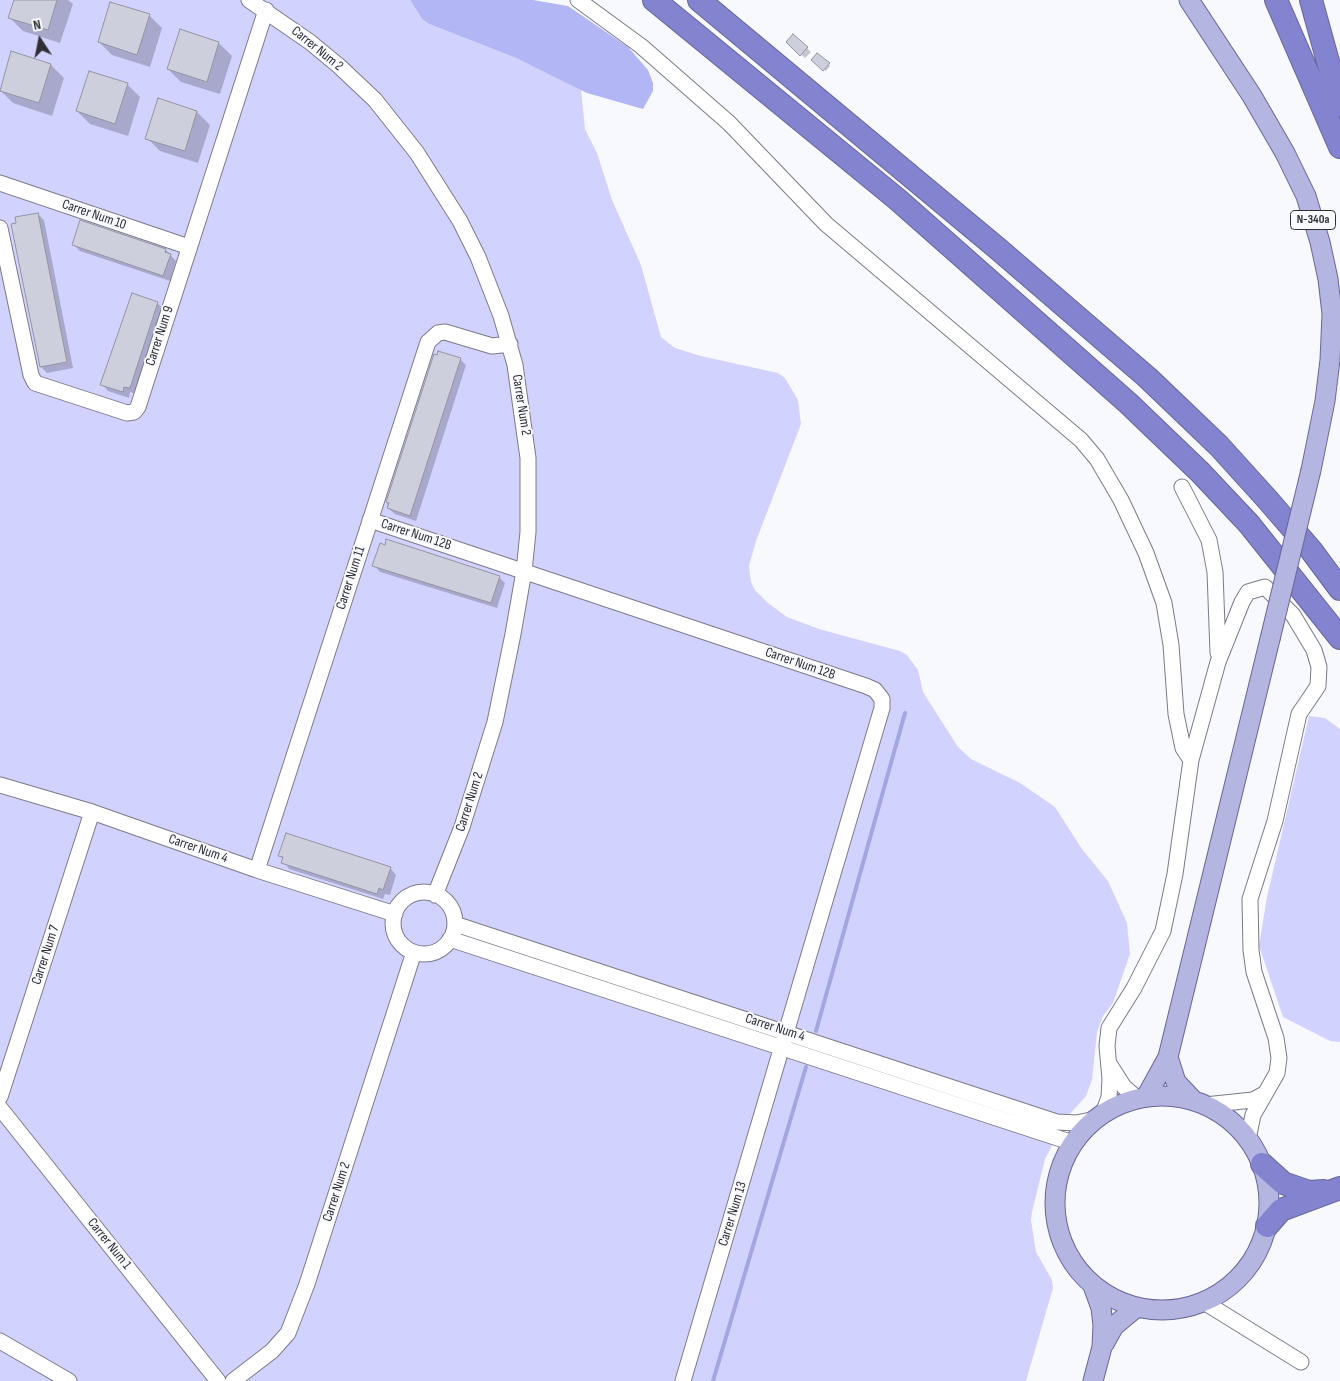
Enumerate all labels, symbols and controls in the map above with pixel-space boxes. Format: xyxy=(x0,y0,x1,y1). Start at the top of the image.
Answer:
north arrow xyxy=(15,15,65,65)
text: N xyxy=(32,16,42,34)
street label: Carrer Num 2 xyxy=(288,23,346,75)
street label: Carrer Num 10 xyxy=(60,196,128,234)
road number: N-340a xyxy=(1290,210,1336,230)
street label: Carrer Num 9 xyxy=(142,304,178,368)
street label: Carrer Num 2 xyxy=(508,373,534,437)
street label: Carrer Num 12B xyxy=(379,516,453,554)
street label: Carrer Num 11 xyxy=(333,544,369,612)
street label: Carrer Num 12B xyxy=(763,644,837,684)
street label: Carrer Num 2 xyxy=(452,770,488,834)
street label: Carrer Num 4 xyxy=(166,831,230,867)
street label: Carrer Num 7 xyxy=(29,923,63,987)
street label: Carrer Num 4 xyxy=(743,1010,807,1046)
street label: Carrer Num 2 xyxy=(319,1160,355,1224)
street label: Carrer Num 13 xyxy=(715,1180,751,1248)
street label: Carrer Num 1 xyxy=(83,1215,135,1273)

